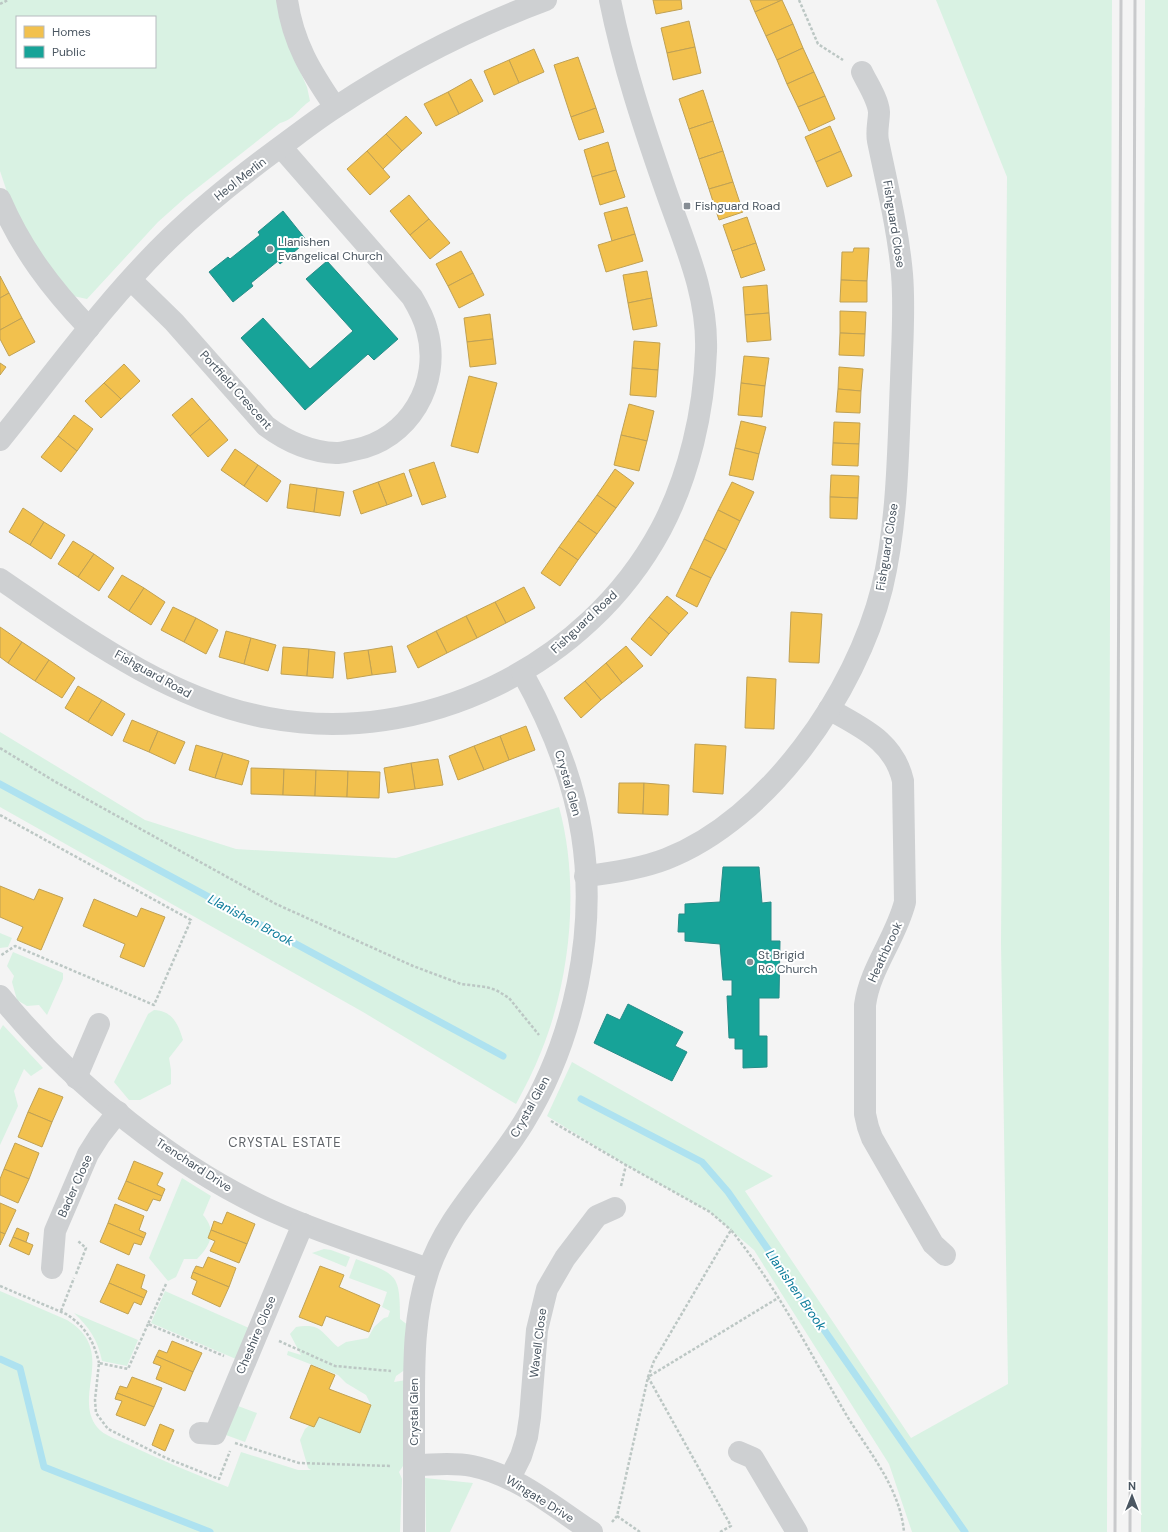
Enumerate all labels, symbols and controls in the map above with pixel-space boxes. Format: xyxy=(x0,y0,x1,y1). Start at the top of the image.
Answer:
legend xyxy=(16,16,156,68)
text: Homes xyxy=(52,24,91,40)
text: Public xyxy=(52,44,86,60)
street label: Heol Merlin xyxy=(211,154,269,204)
street label: Fishguard Close xyxy=(879,179,909,269)
place label: Fishguard Road xyxy=(695,198,780,214)
marker: Fishguard Road xyxy=(682,201,692,211)
place label: Llanishen Evangelical Church xyxy=(278,234,383,264)
marker: Llanishen Evangelical Church xyxy=(265,244,275,254)
street label: Portfield Crescent xyxy=(196,347,276,433)
street label: Fishguard Close xyxy=(872,502,902,592)
street label: Fishguard Road xyxy=(547,587,621,657)
street label: Fishguard Road xyxy=(112,646,194,702)
street label: Crystal Glen xyxy=(551,748,585,818)
water label: Llanishen Brook xyxy=(205,890,297,950)
street label: Heathbrook xyxy=(864,919,906,985)
place label: St Brigid RC Church xyxy=(758,947,817,977)
marker: St Brigid RC Church xyxy=(745,957,755,967)
street label: Crystal Glen xyxy=(507,1073,553,1140)
street label: Trenchard Drive xyxy=(153,1134,235,1196)
district label: CRYSTAL ESTATE xyxy=(228,1134,342,1151)
street label: Bader Close xyxy=(54,1152,96,1220)
water label: Llanishen Brook xyxy=(762,1246,830,1334)
street label: Cheshire Close xyxy=(232,1293,280,1377)
street label: Wavell Close xyxy=(526,1307,550,1379)
street label: Crystal Glen xyxy=(406,1378,422,1446)
street label: Wingate Drive xyxy=(503,1472,577,1526)
north arrow xyxy=(1112,1476,1152,1516)
text: N xyxy=(1128,1479,1136,1493)

